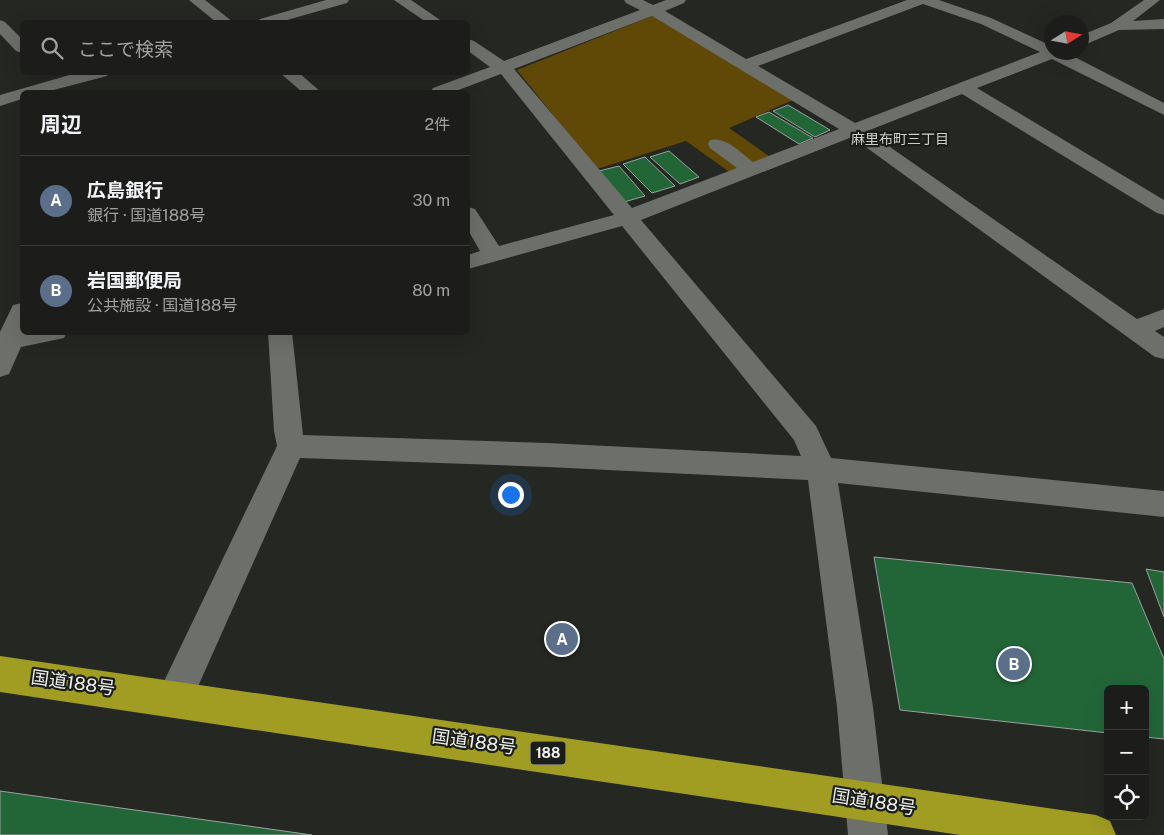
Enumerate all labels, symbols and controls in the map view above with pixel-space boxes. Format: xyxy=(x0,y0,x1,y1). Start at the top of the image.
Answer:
north arrow xyxy=(1044,15,1089,60)
search box xyxy=(20,20,470,75)
icon: search xyxy=(38,34,66,62)
text: ここで検索 xyxy=(78,38,173,60)
text: 周辺 xyxy=(40,112,82,137)
text: 2件 xyxy=(424,115,450,134)
district label: 麻里布町三丁目 xyxy=(851,131,949,147)
text: 広島銀行 xyxy=(87,179,163,201)
text: A xyxy=(50,191,62,210)
text: 30 m xyxy=(413,191,450,210)
text: 銀行 · 国道188号 xyxy=(87,206,205,225)
text: 岩国郵便局 xyxy=(87,269,182,291)
text: B xyxy=(51,281,61,300)
text: 80 m xyxy=(412,281,450,300)
text: 公共施設 · 国道188号 xyxy=(87,296,237,315)
your location xyxy=(498,482,524,508)
pin: A xyxy=(546,620,578,658)
pin: B xyxy=(998,645,1030,683)
street label: 国道188号 xyxy=(30,666,116,699)
map controls xyxy=(1104,685,1149,820)
button: + xyxy=(1104,685,1149,730)
street label: 国道188号 xyxy=(431,725,517,758)
button: − xyxy=(1104,730,1149,775)
road number: 188 xyxy=(530,741,566,764)
button: locate xyxy=(1104,775,1149,820)
street label: 国道188号 xyxy=(831,785,917,818)

